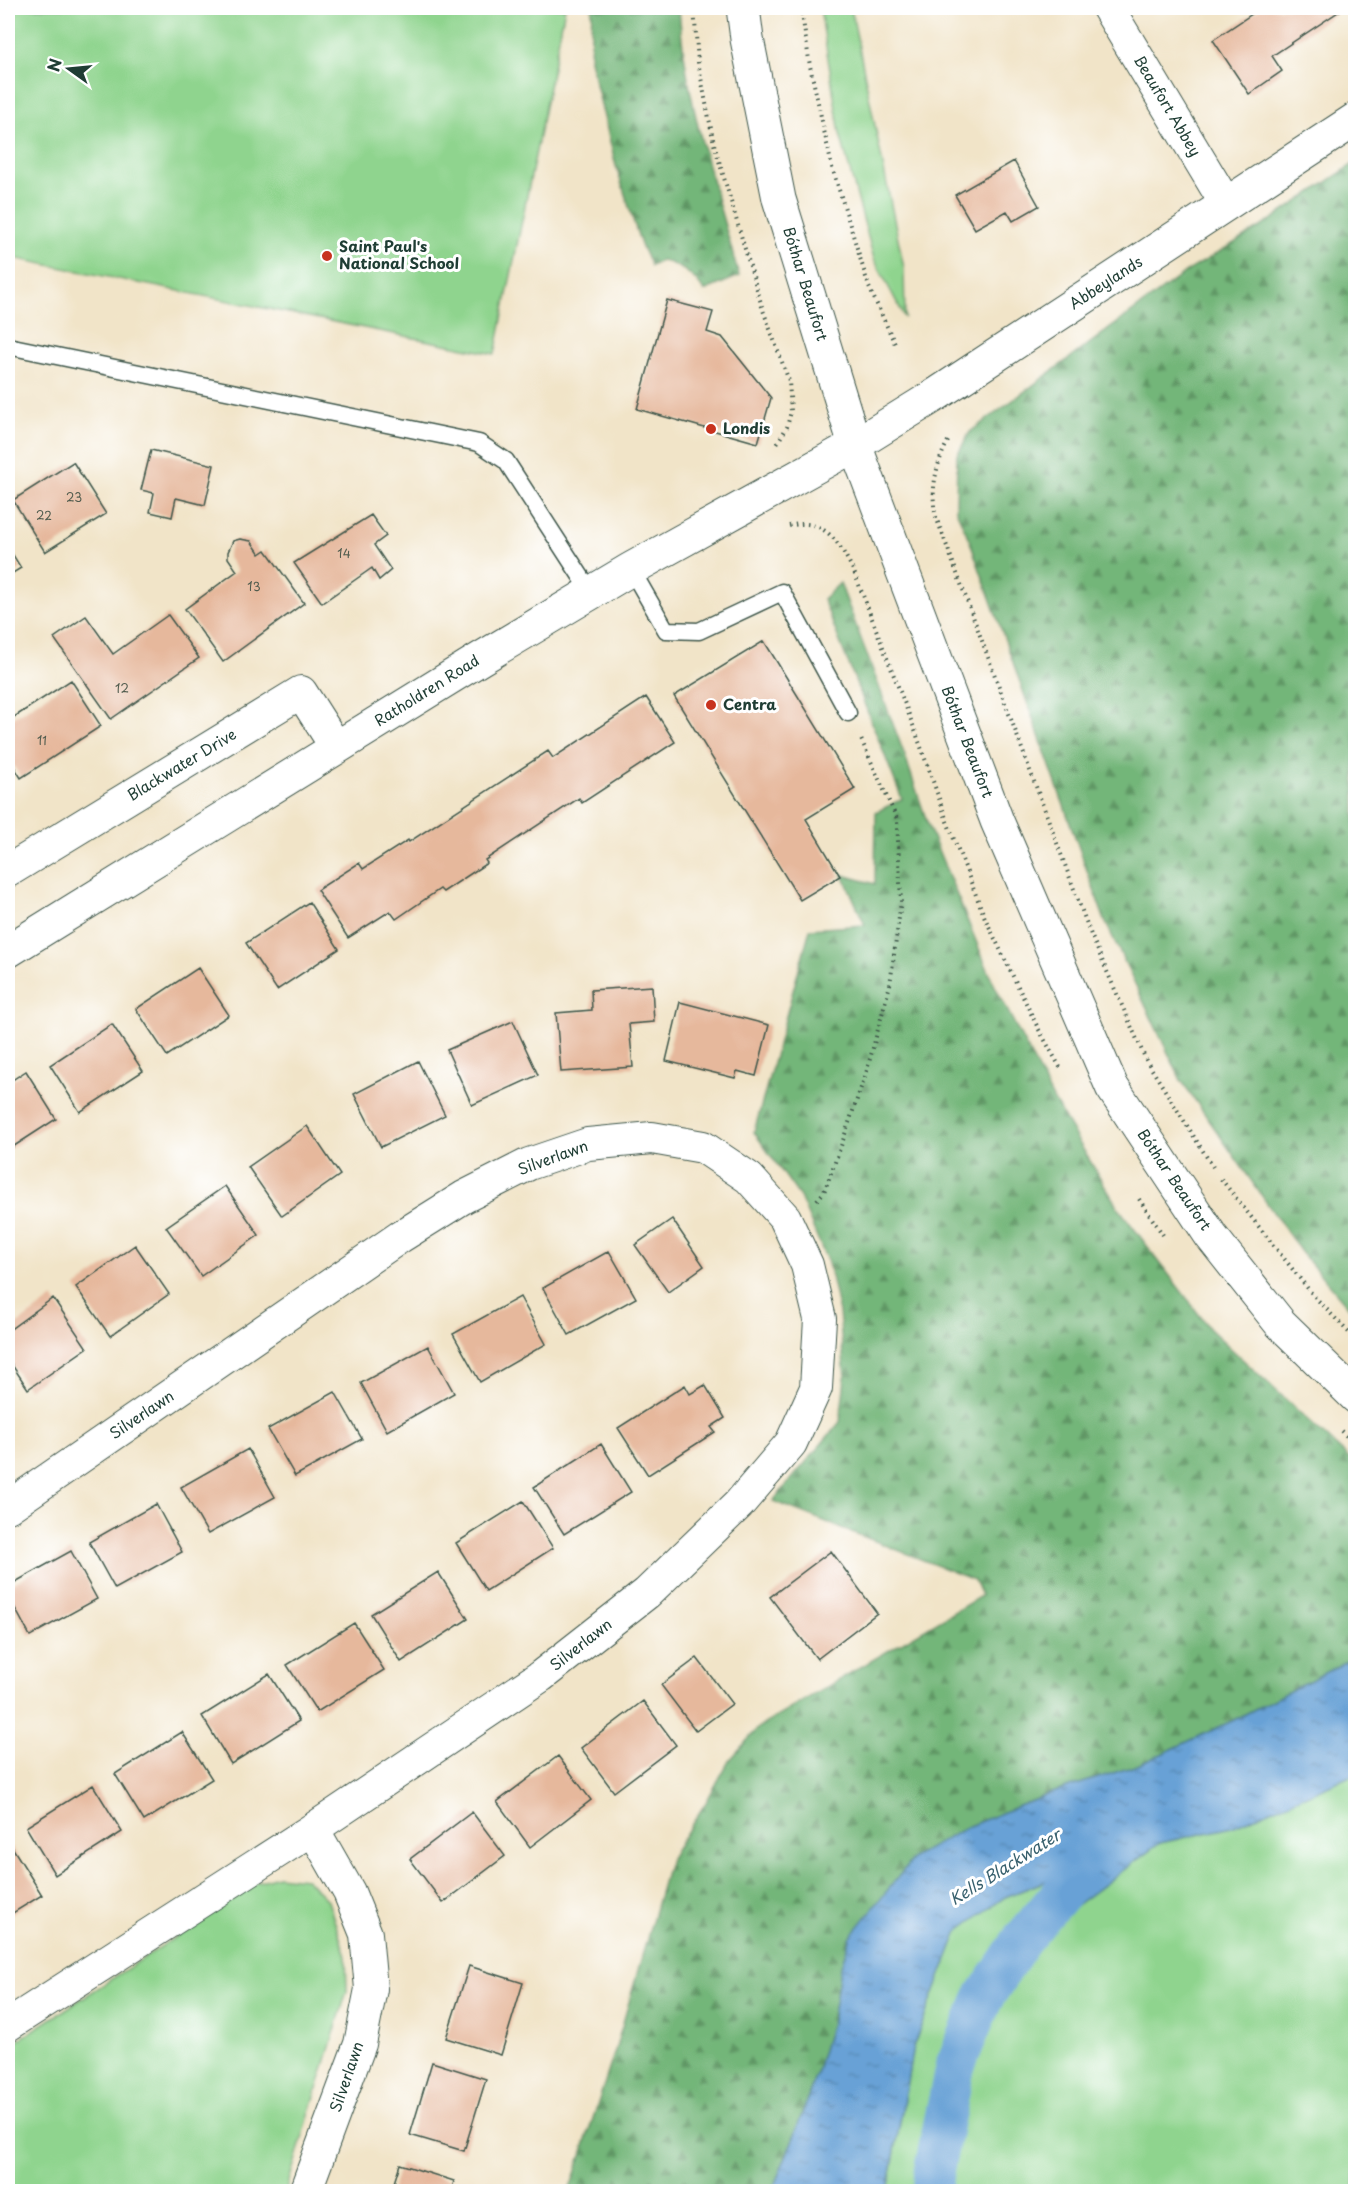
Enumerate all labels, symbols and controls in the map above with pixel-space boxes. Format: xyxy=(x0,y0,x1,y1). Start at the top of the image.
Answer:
north arrow xyxy=(39,39,99,99)
street label: Beaufort Abbey xyxy=(1129,50,1208,160)
text: N xyxy=(40,56,67,74)
street label: Bóthar Beaufort xyxy=(778,224,835,343)
place label: Saint Paul's National School xyxy=(339,234,459,274)
marker: Saint Paul's National School xyxy=(320,249,334,263)
street label: Abbeylands xyxy=(1064,249,1147,314)
place label: Londis xyxy=(723,416,770,439)
marker: Londis xyxy=(704,422,718,436)
house number: 23 xyxy=(66,488,82,506)
house number: 22 xyxy=(36,506,52,524)
house number: 14 xyxy=(337,544,351,562)
house number: 13 xyxy=(247,577,261,595)
street label: Ratholdren Road xyxy=(369,648,483,731)
house number: 12 xyxy=(115,679,129,697)
street label: Bóthar Beaufort xyxy=(936,682,1000,801)
place label: Centra xyxy=(723,692,777,715)
marker: Centra xyxy=(704,698,718,712)
street label: Blackwater Drive xyxy=(122,722,240,805)
house number: 11 xyxy=(37,731,47,749)
street label: Bóthar Beaufort xyxy=(1133,1124,1218,1235)
street label: Silverlawn xyxy=(514,1133,591,1180)
street label: Silverlawn xyxy=(104,1384,178,1444)
street label: Silverlawn xyxy=(544,1612,616,1675)
water label: Kells Blackwater xyxy=(944,1821,1067,1910)
street label: Silverlawn xyxy=(323,2038,368,2115)

